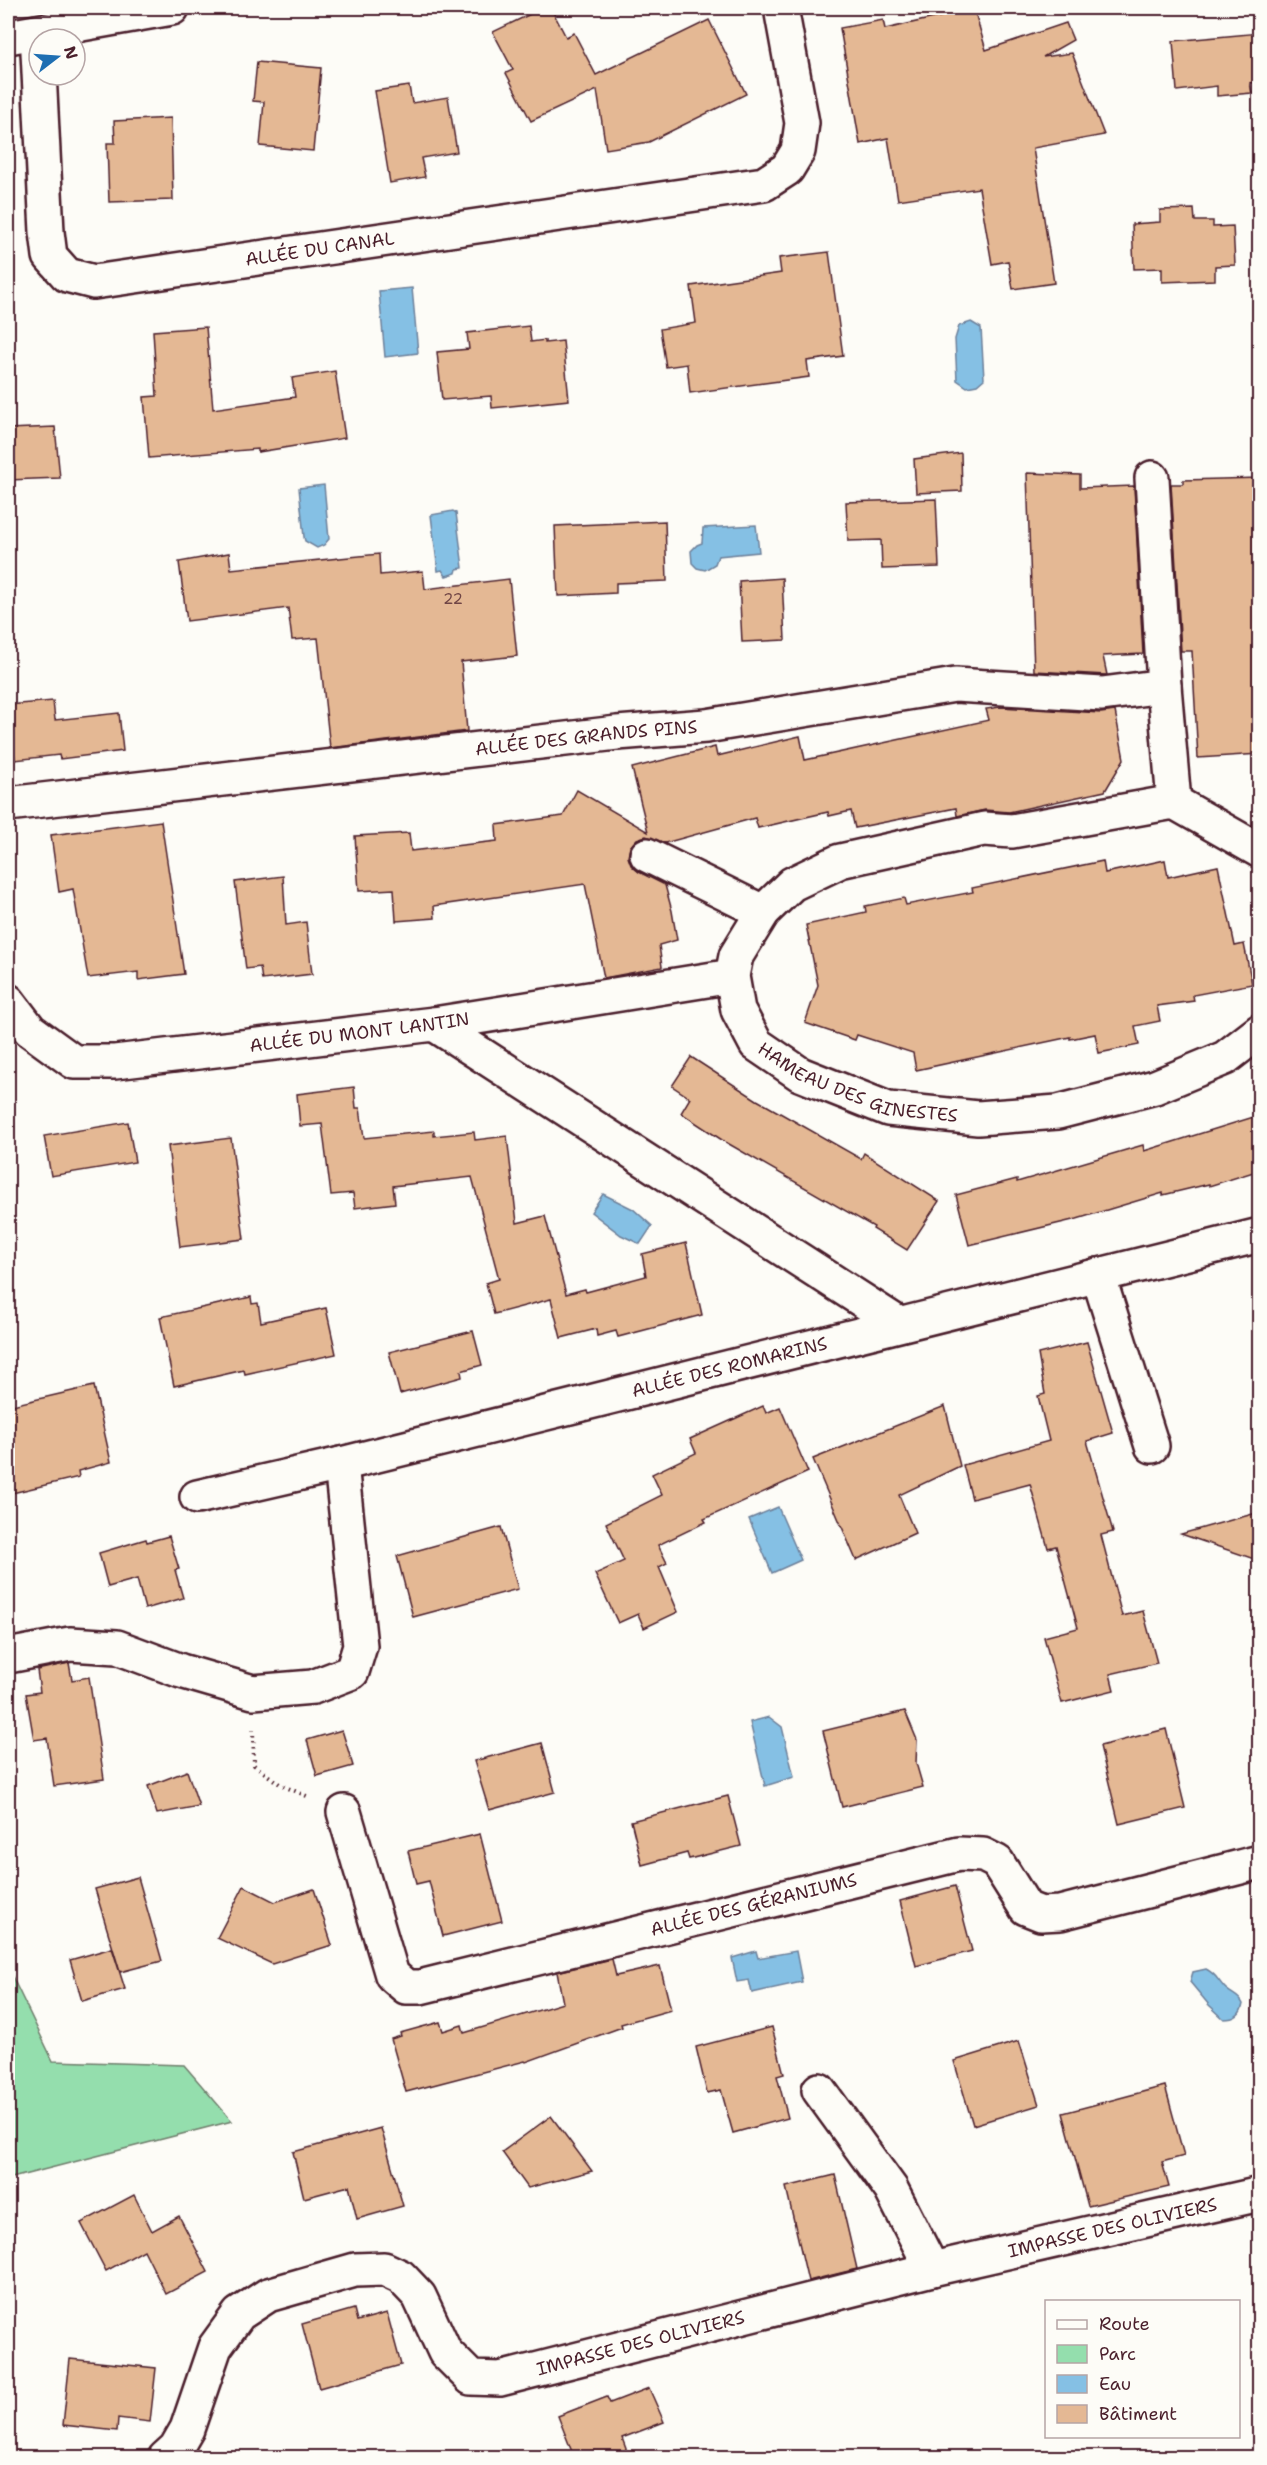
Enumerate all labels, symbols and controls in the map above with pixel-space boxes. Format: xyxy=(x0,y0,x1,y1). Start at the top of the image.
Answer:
north arrow xyxy=(27,27,87,87)
text: N xyxy=(59,44,83,62)
street label: ALLÉE DU CANAL xyxy=(244,226,396,272)
house number: 22 xyxy=(443,589,463,609)
street label: ALLÉE DES GRANDS PINS xyxy=(474,715,698,761)
street label: ALLÉE DU MONT LANTIN xyxy=(248,1006,471,1058)
street label: HAMEAU DES GINESTES xyxy=(753,1037,959,1128)
street label: ALLÉE DES ROMARINS xyxy=(629,1331,830,1403)
street label: ALLÉE DES GÉRANIUMS xyxy=(648,1868,859,1942)
street label: IMPASSE DES OLIVIERS xyxy=(1006,2192,1219,2263)
legend xyxy=(1045,2300,1240,2438)
street label: IMPASSE DES OLIVIERS xyxy=(534,2305,747,2381)
text: Route xyxy=(1099,2312,1150,2336)
text: Parc xyxy=(1099,2342,1136,2366)
text: Eau xyxy=(1099,2372,1131,2396)
text: Bâtiment xyxy=(1099,2402,1177,2426)

